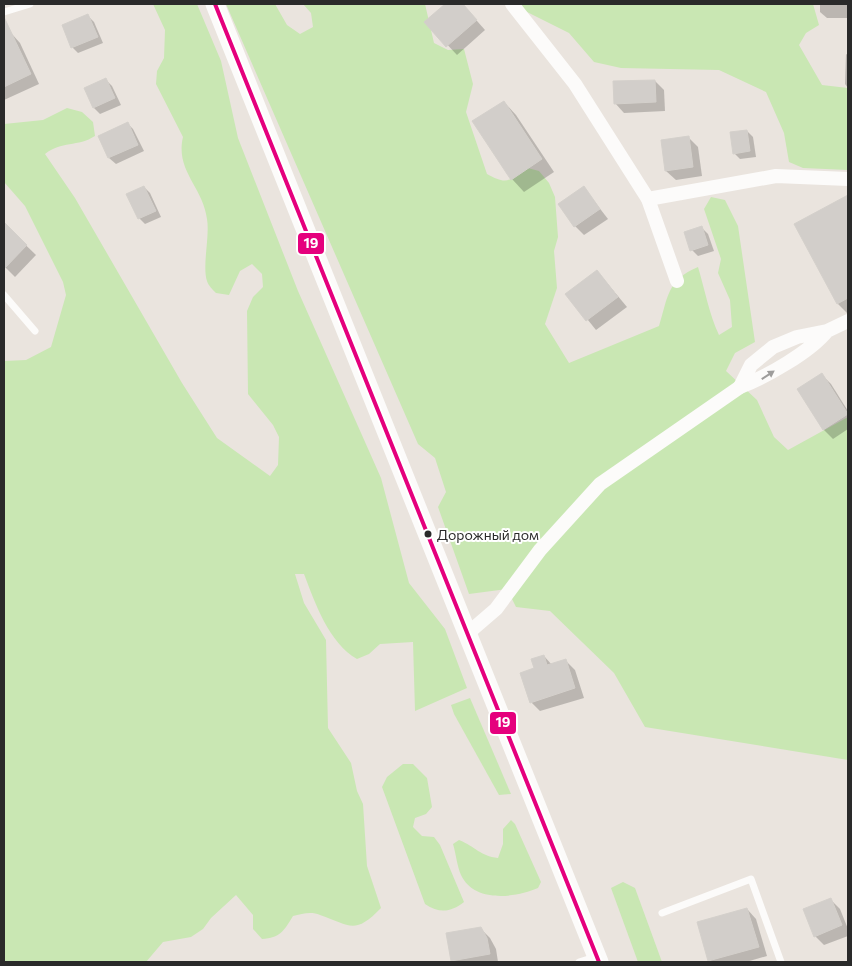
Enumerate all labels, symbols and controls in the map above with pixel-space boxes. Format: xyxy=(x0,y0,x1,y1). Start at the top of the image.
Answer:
line badge: 19 xyxy=(297,232,325,255)
text: 19 xyxy=(304,234,319,251)
one-way arrow xyxy=(761,370,774,379)
place label: Дорожный дом xyxy=(437,526,539,543)
marker: Дорожный дом xyxy=(423,529,433,539)
line badge: 19 xyxy=(489,711,517,735)
text: 19 xyxy=(496,713,511,730)

